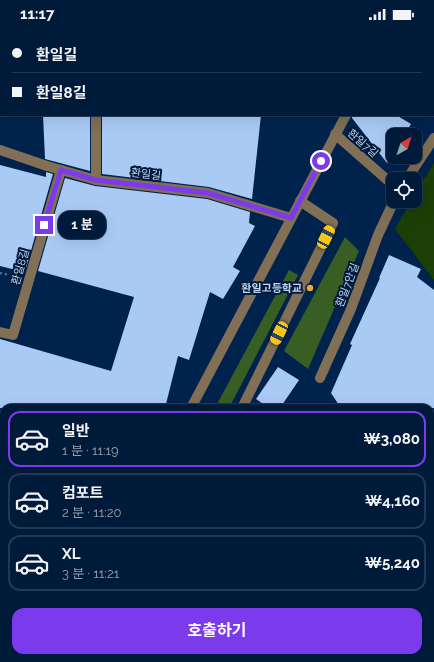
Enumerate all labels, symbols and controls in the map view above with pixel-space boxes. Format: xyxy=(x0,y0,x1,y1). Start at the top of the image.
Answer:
text: 11:17 xyxy=(20,5,54,23)
text: 환일길 xyxy=(36,46,77,64)
text: 환일8길 xyxy=(36,84,86,102)
street label: 환일7길 xyxy=(345,127,381,160)
north arrow xyxy=(386,128,422,164)
map controls xyxy=(386,128,422,208)
route start xyxy=(312,152,330,170)
street label: 환일길 xyxy=(130,166,162,183)
button: locate xyxy=(386,172,422,208)
callout: 1 분 xyxy=(58,211,106,239)
route end xyxy=(35,216,53,234)
text: 1 분 xyxy=(71,217,93,232)
car xyxy=(315,224,337,250)
street label: 환일8길 xyxy=(9,248,32,287)
street label: 환일7안길 xyxy=(333,261,362,309)
place label: 환일고등학교 xyxy=(241,282,302,295)
marker: 환일고등학교 xyxy=(305,283,315,293)
car xyxy=(268,320,290,346)
icon: car xyxy=(14,421,50,457)
text: 일반 xyxy=(62,422,90,440)
text: ₩3,080 xyxy=(363,430,420,448)
text: 1 분 · 11:19 xyxy=(62,443,119,458)
icon: car xyxy=(14,483,50,519)
text: 컴포트 xyxy=(62,484,103,502)
text: ₩4,160 xyxy=(365,492,420,510)
text: 2 분 · 11:20 xyxy=(62,505,121,520)
icon: car xyxy=(14,545,50,581)
text: XL xyxy=(62,545,80,563)
text: ₩5,240 xyxy=(365,554,420,572)
text: 3 분 · 11:21 xyxy=(62,566,119,581)
button: 호출하기 xyxy=(12,608,422,654)

